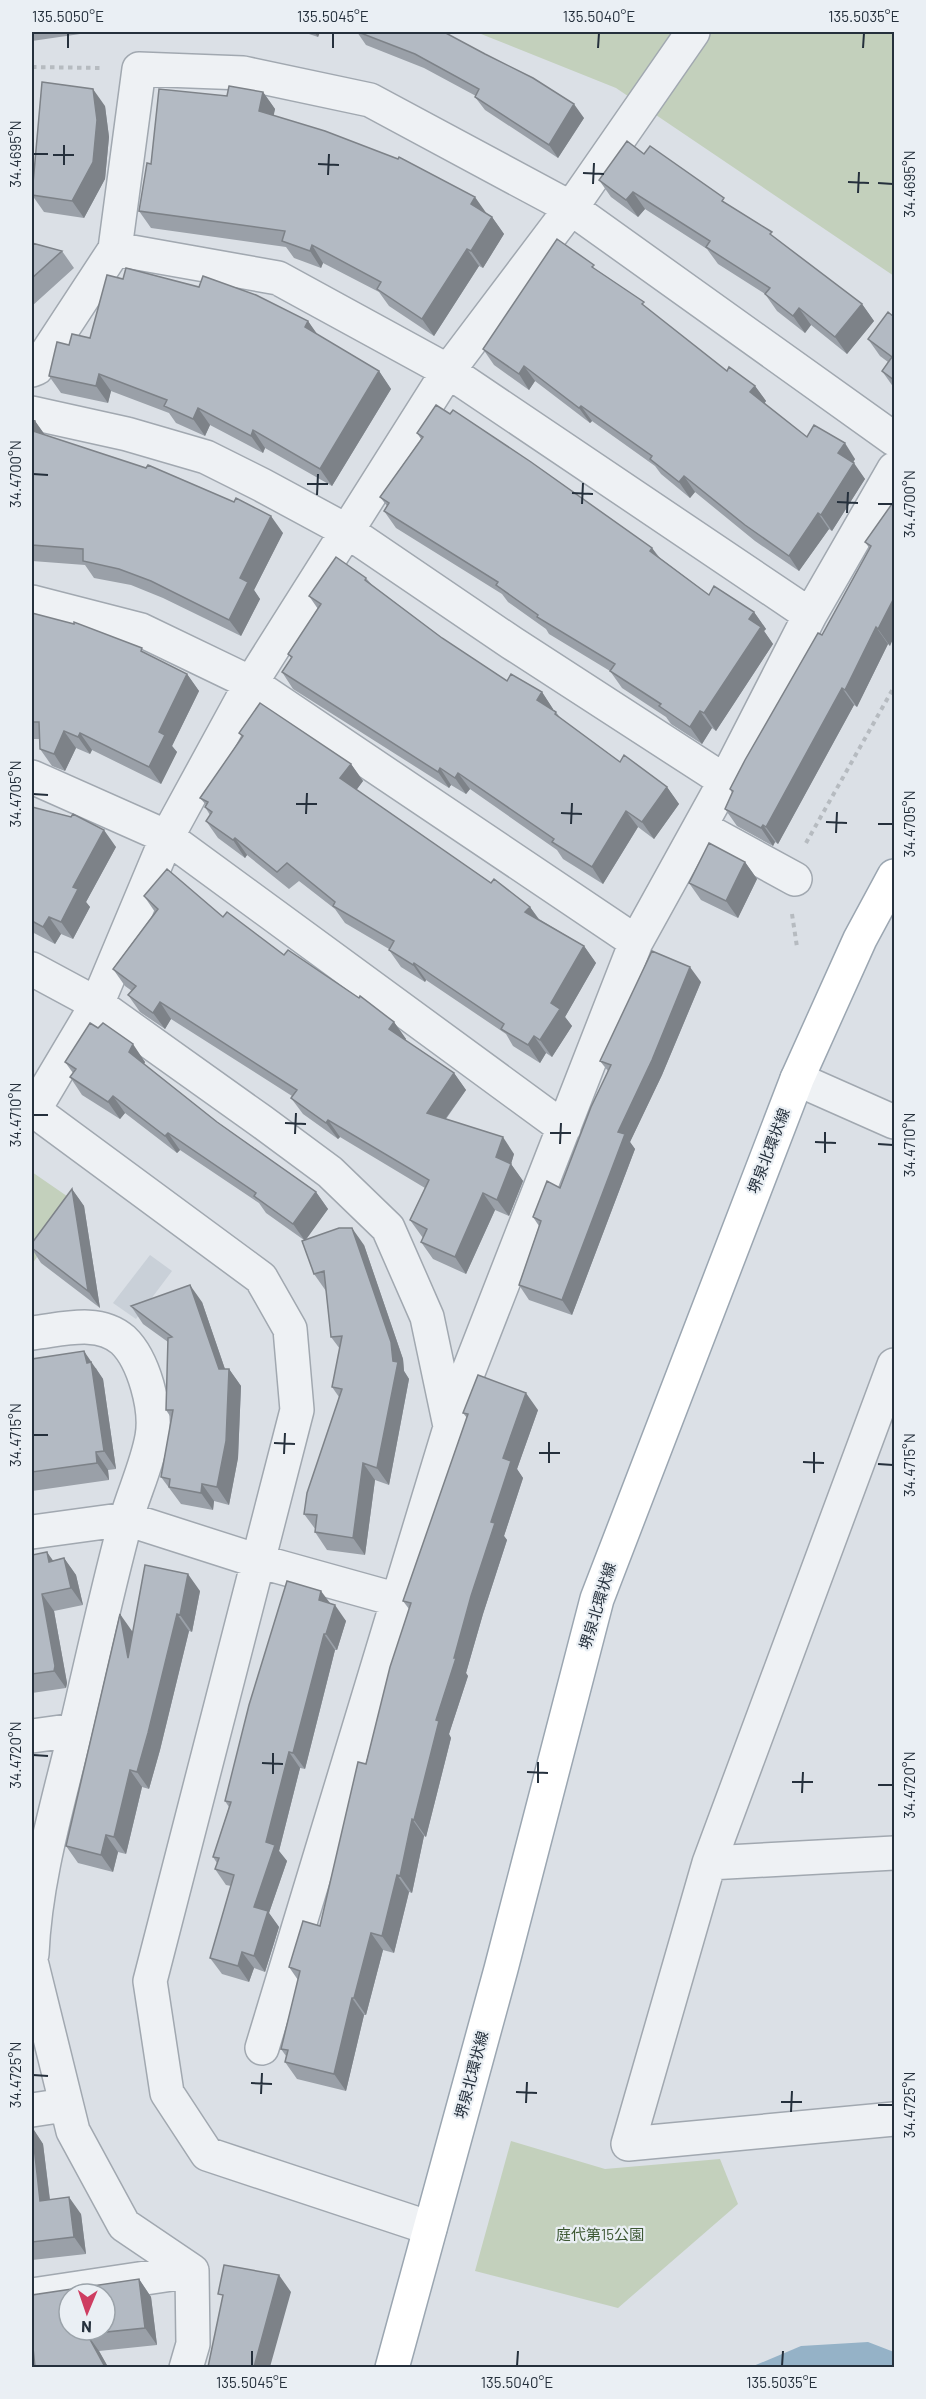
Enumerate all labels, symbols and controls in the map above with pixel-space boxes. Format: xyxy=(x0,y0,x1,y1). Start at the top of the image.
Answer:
text: 135.5050°E xyxy=(32,7,104,25)
text: 135.5045°E xyxy=(297,7,369,25)
text: 135.5040°E xyxy=(563,7,635,25)
text: 135.5035°E xyxy=(828,7,900,25)
text: 34.4695°N xyxy=(6,120,24,188)
text: 34.4695°N xyxy=(900,150,918,218)
text: 34.4700°N xyxy=(6,440,24,508)
text: 34.4700°N xyxy=(900,470,918,538)
text: 34.4705°N xyxy=(6,760,24,828)
text: 34.4705°N xyxy=(900,790,918,858)
text: 34.4710°N xyxy=(6,1083,24,1147)
street label: 堺泉北環状線 xyxy=(744,1105,793,1196)
text: 34.4710°N xyxy=(900,1113,918,1177)
text: 34.4715°N xyxy=(6,1403,24,1467)
text: 34.4715°N xyxy=(900,1433,918,1497)
street label: 堺泉北環状線 xyxy=(575,1560,619,1651)
text: 34.4720°N xyxy=(6,1721,24,1789)
text: 34.4720°N xyxy=(900,1751,918,1819)
street label: 堺泉北環状線 xyxy=(451,2029,491,2121)
text: 34.4725°N xyxy=(6,2042,24,2108)
text: 34.4725°N xyxy=(900,2072,918,2138)
park label: 庭代第15公園 xyxy=(556,2225,644,2243)
north arrow xyxy=(57,2282,117,2342)
text: N xyxy=(81,2318,92,2337)
text: 135.5045°E xyxy=(216,2373,288,2391)
text: 135.5040°E xyxy=(481,2373,553,2391)
text: 135.5035°E xyxy=(746,2373,818,2391)

